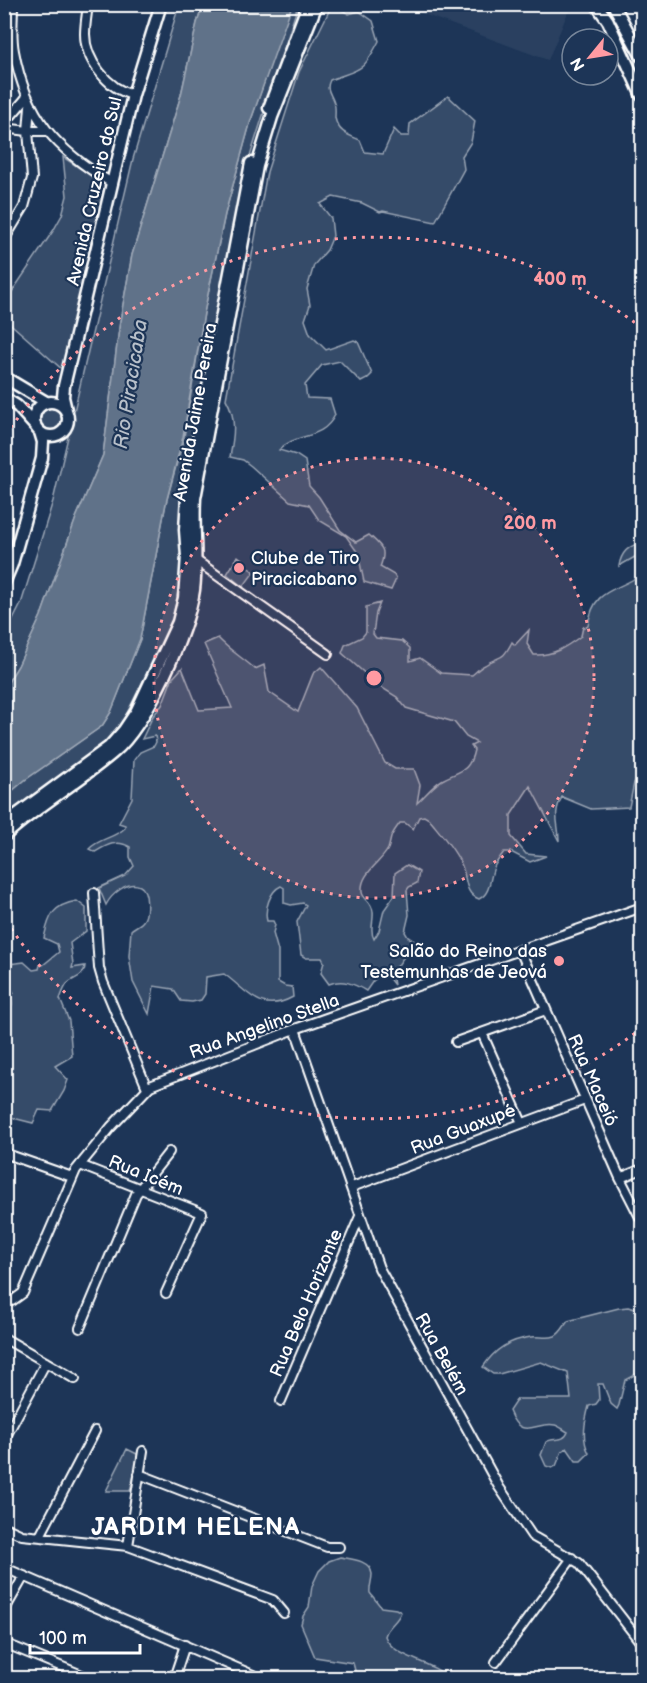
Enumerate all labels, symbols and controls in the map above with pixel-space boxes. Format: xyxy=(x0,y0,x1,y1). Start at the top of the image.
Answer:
north arrow xyxy=(560,27,620,87)
text: N xyxy=(567,54,590,74)
street label: Avenida Cruzeiro do Sul xyxy=(63,95,126,288)
text: 400 m xyxy=(533,269,587,290)
water label: Rio Piracicaba xyxy=(109,318,153,451)
street label: Avenida Jaime Pereira xyxy=(169,321,222,503)
text: 200 m xyxy=(503,513,557,534)
place label: Clube de Tiro Piracicabano xyxy=(251,548,360,590)
marker: Clube de Tiro Piracicabano xyxy=(232,561,246,575)
centre of rings xyxy=(364,668,384,688)
place label: Salão do Reino das Testemunhas de Jeová xyxy=(361,941,547,983)
marker: Salão do Reino das Testemunhas de Jeová xyxy=(552,954,566,968)
street label: Rua Angelino Stella xyxy=(186,990,342,1063)
street label: Rua Maceió xyxy=(563,1031,622,1129)
street label: Rua Guaxupé xyxy=(408,1100,519,1159)
street label: Rua Icém xyxy=(105,1151,186,1200)
street label: Rua Belo Horizonte xyxy=(266,1226,347,1380)
street label: Rua Belém xyxy=(410,1310,473,1399)
district label: JARDIM HELENA xyxy=(91,1513,301,1542)
scale bar xyxy=(30,1617,140,1655)
text: 100 m xyxy=(39,1628,87,1649)

